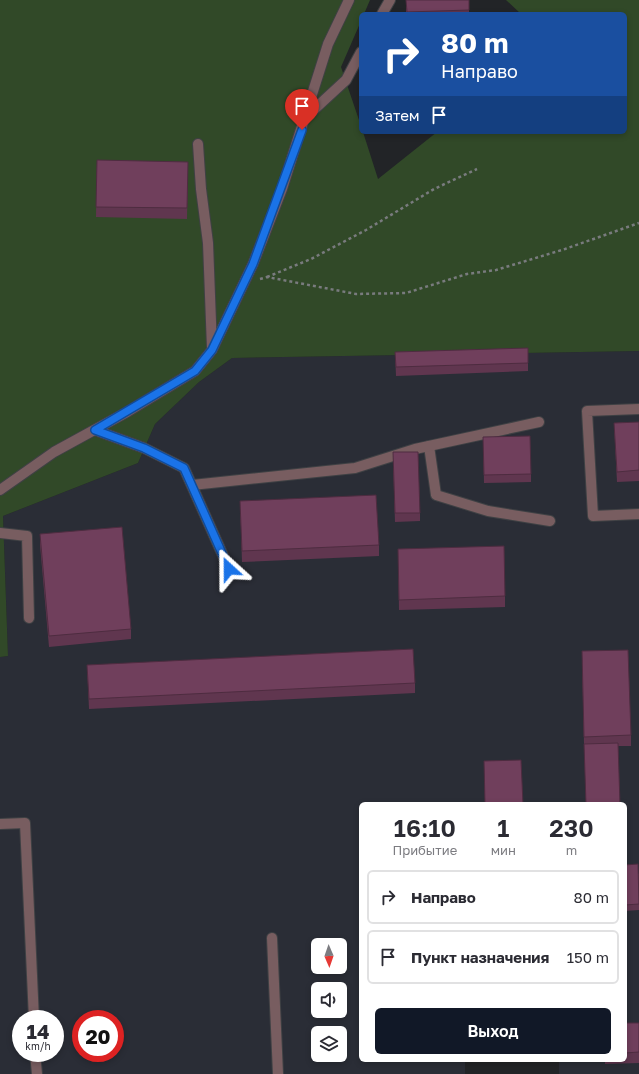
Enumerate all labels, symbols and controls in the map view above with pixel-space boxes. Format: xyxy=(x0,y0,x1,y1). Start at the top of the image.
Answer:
text: 80 m xyxy=(441,26,509,59)
icon: right xyxy=(375,28,427,80)
text: Направо xyxy=(441,60,518,82)
pin xyxy=(285,89,319,130)
icon: arrive xyxy=(291,95,313,117)
icon: arrive xyxy=(428,104,450,126)
text: Затем xyxy=(375,106,420,124)
position arrow xyxy=(208,548,250,590)
text: 16:10 xyxy=(394,813,456,842)
text: 1 xyxy=(497,813,509,842)
text: 230 xyxy=(549,813,594,842)
text: Прибытие xyxy=(392,842,457,858)
text: мин xyxy=(491,842,516,858)
text: m xyxy=(566,842,577,858)
icon: right xyxy=(377,886,399,908)
text: Направо xyxy=(411,888,476,906)
text: 80 m xyxy=(574,888,609,906)
north arrow xyxy=(311,938,347,974)
map controls xyxy=(311,938,347,1062)
icon: arrive xyxy=(377,946,399,968)
text: Пункт назначения xyxy=(411,948,549,966)
text: 150 m xyxy=(567,948,609,966)
button: sound xyxy=(311,982,347,1018)
button: Выход xyxy=(375,1008,611,1054)
speed limit sign: 20 xyxy=(72,1010,124,1062)
text: 14 xyxy=(27,1019,49,1043)
button: layers xyxy=(311,1026,347,1062)
text: km/h xyxy=(25,1040,51,1052)

